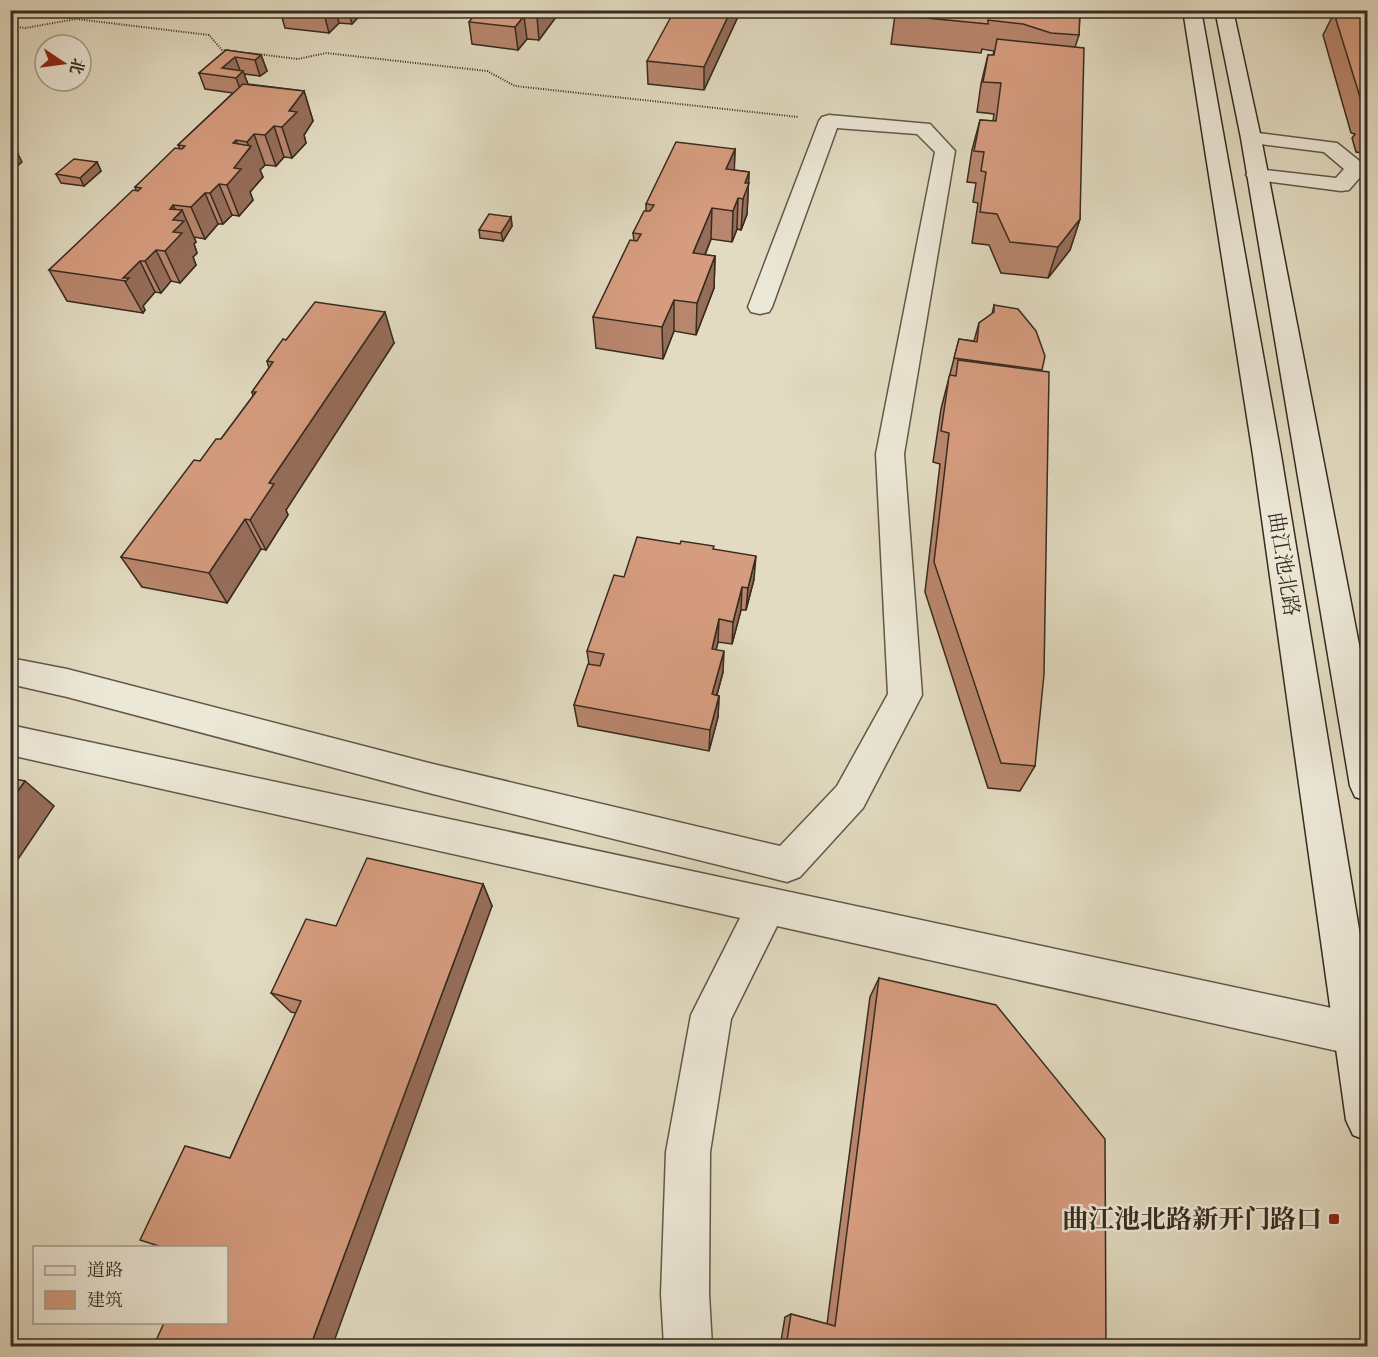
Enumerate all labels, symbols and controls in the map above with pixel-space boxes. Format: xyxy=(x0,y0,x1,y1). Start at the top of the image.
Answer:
north arrow xyxy=(33,33,93,93)
text: 北 xyxy=(66,56,87,76)
street label: 曲江池北路 xyxy=(1264,510,1303,618)
place label: 曲江池北路新开门路口 xyxy=(1062,1205,1322,1234)
marker: 曲江池北路新开门路口 xyxy=(1327,1212,1341,1226)
legend xyxy=(33,1246,228,1324)
text: 道路 xyxy=(87,1260,123,1280)
text: 建筑 xyxy=(87,1290,123,1310)

